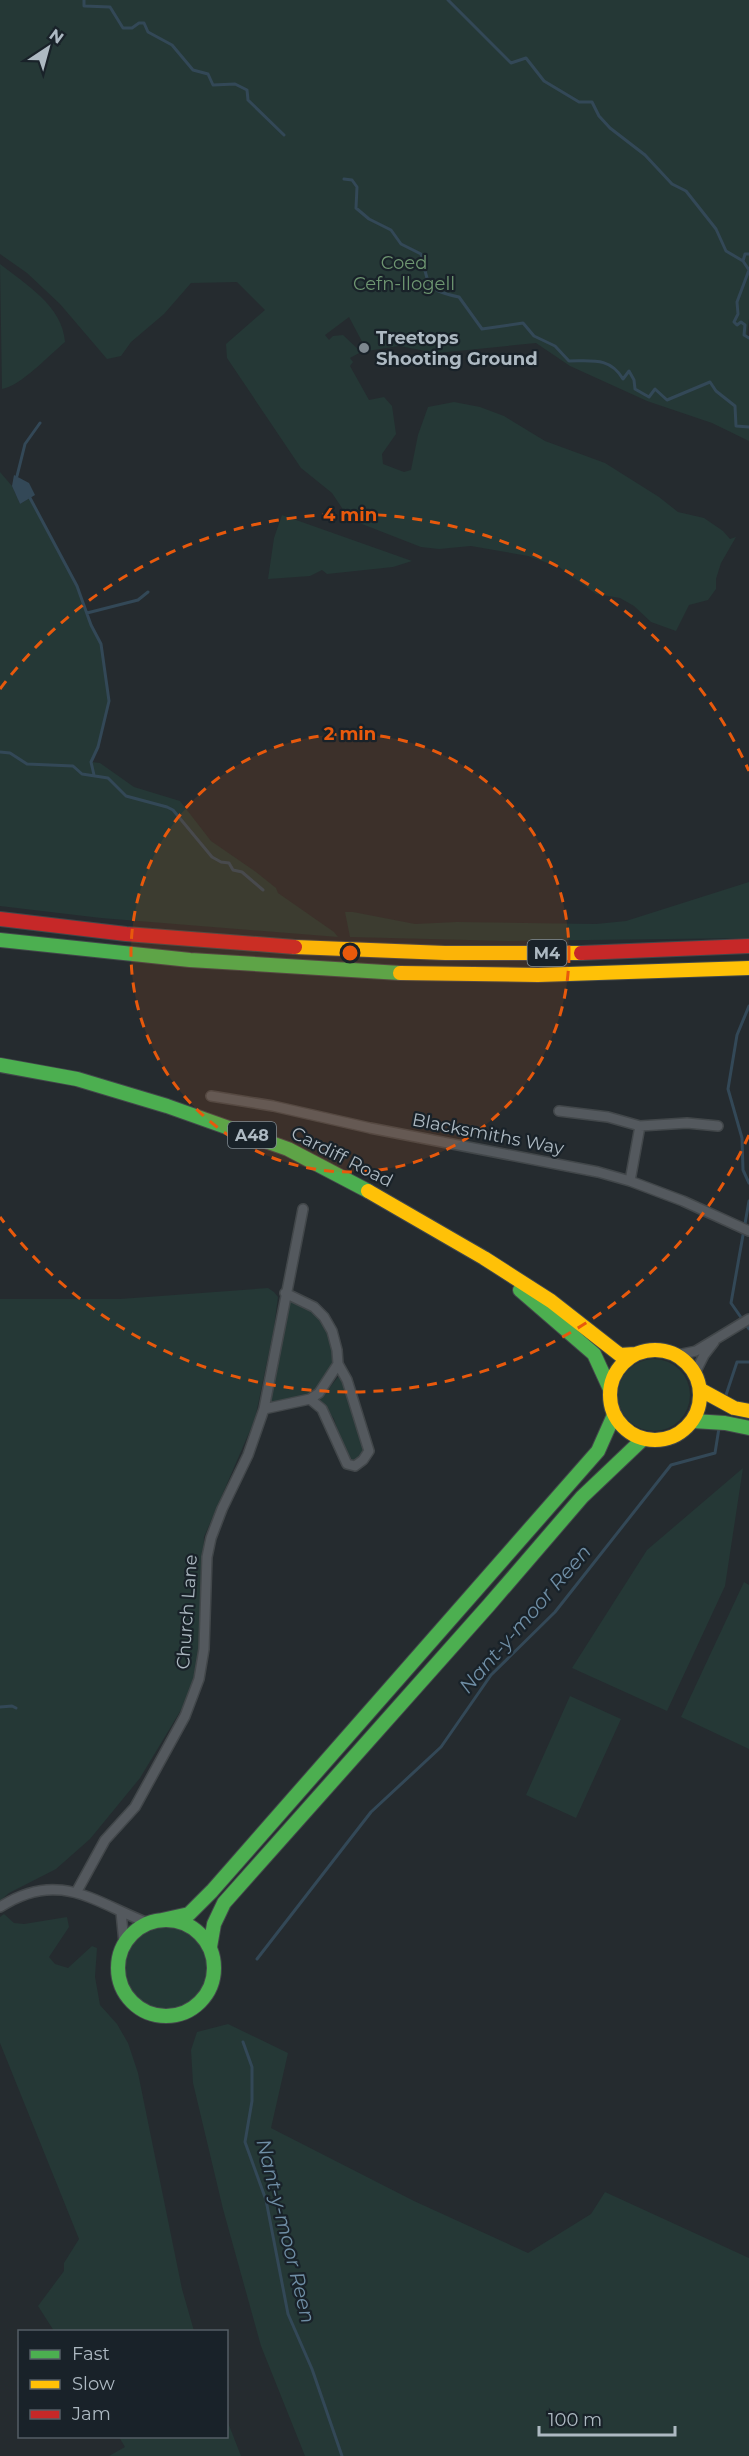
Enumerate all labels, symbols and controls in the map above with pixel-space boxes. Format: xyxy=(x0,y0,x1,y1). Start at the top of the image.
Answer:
north arrow xyxy=(18,18,78,78)
text: N xyxy=(46,25,67,48)
park label: Coed Cefn-llogell xyxy=(353,252,455,295)
place label: Treetops Shooting Ground xyxy=(376,327,538,370)
marker: Treetops Shooting Ground xyxy=(357,341,371,355)
text: 4 min xyxy=(323,504,377,526)
text: 2 min xyxy=(324,723,376,745)
road number: M4 xyxy=(528,940,566,966)
centre of rings xyxy=(340,943,360,963)
street label: Blacksmiths Way xyxy=(410,1109,566,1160)
road number: A48 xyxy=(228,1122,276,1148)
street label: Cardiff Road xyxy=(287,1122,397,1192)
water label: Nant-y-moor Reen xyxy=(454,1540,596,1698)
street label: Church Lane xyxy=(172,1554,202,1670)
water label: Nant-y-moor Reen xyxy=(252,2136,320,2326)
legend xyxy=(18,2330,228,2438)
text: Fast xyxy=(72,2343,110,2365)
text: Slow xyxy=(72,2373,115,2395)
scale bar xyxy=(539,2399,676,2437)
text: Jam xyxy=(71,2403,111,2425)
text: 100 m xyxy=(548,2409,602,2431)

